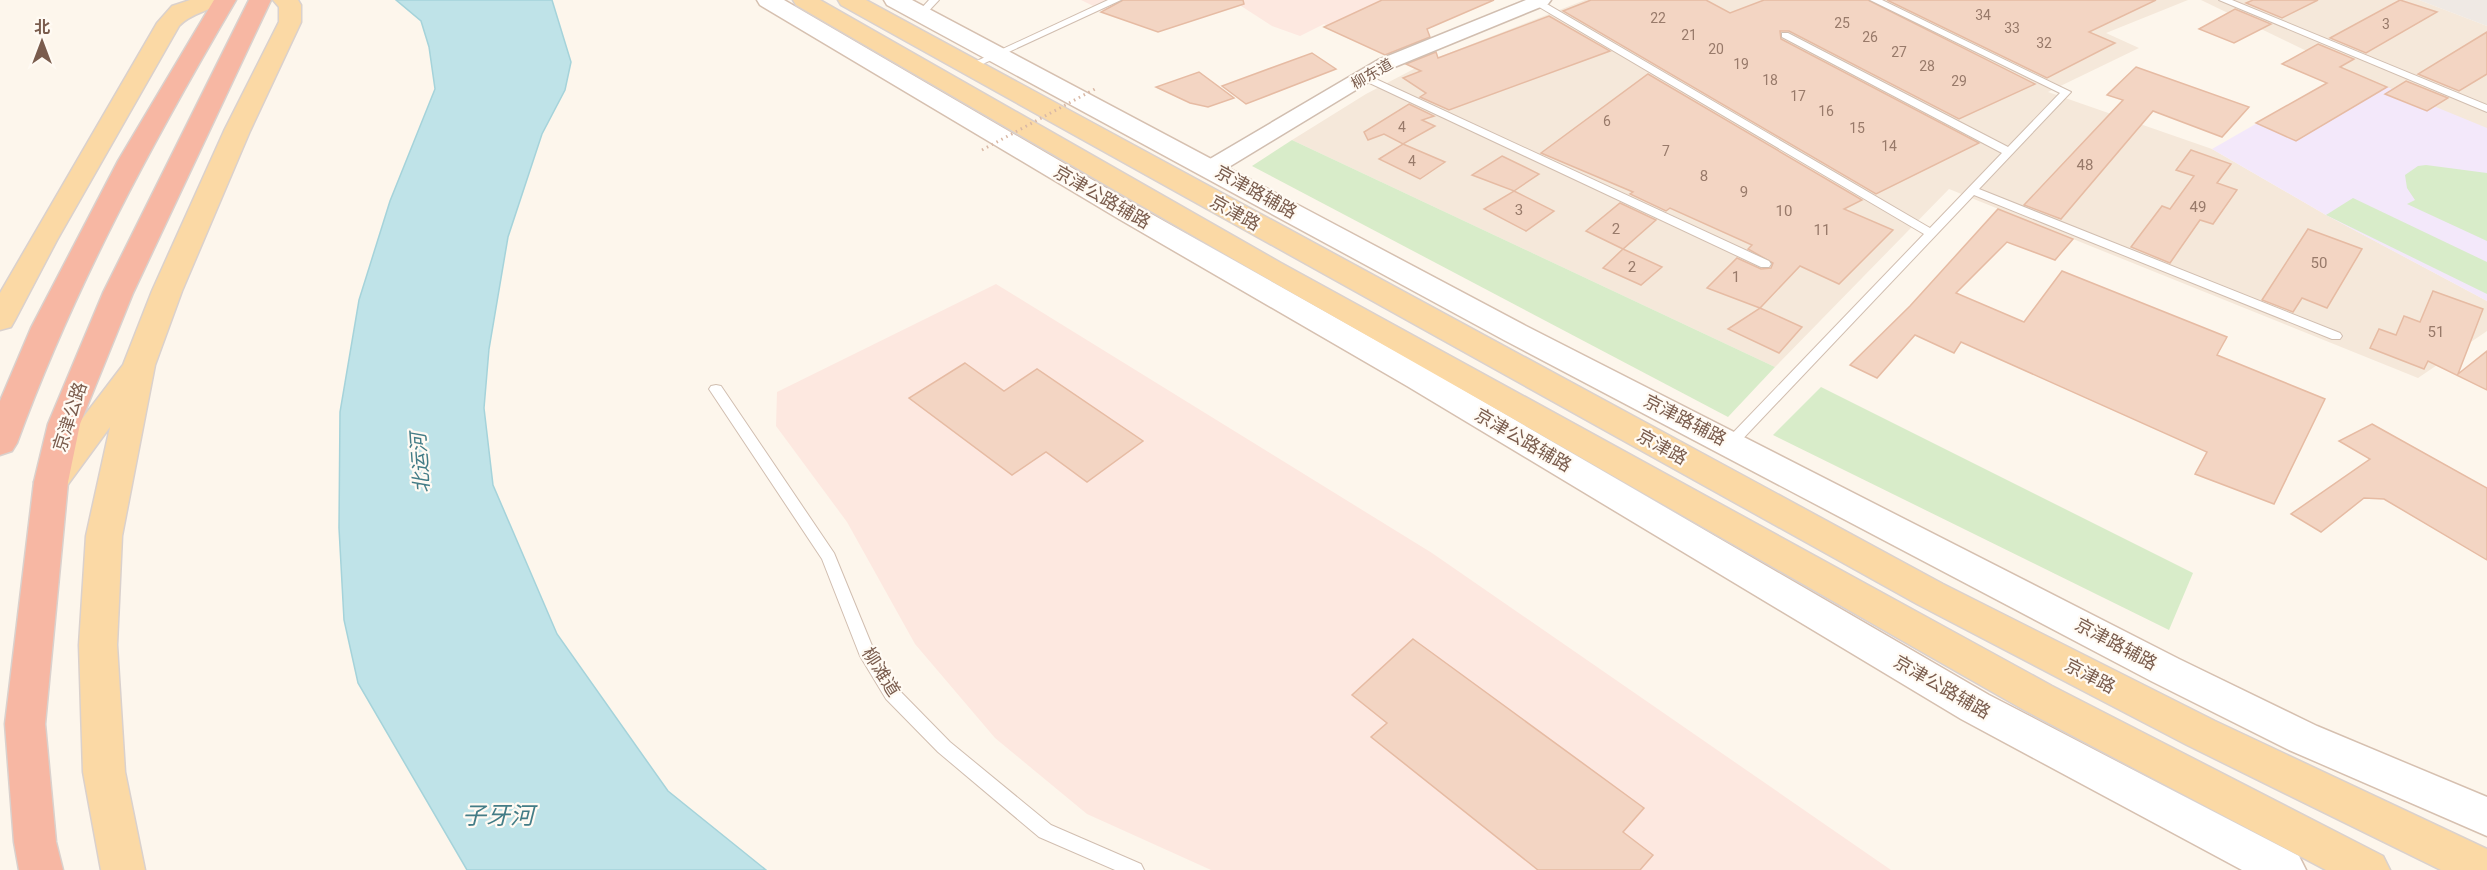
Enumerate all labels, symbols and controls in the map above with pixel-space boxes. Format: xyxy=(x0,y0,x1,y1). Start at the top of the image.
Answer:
house number: 34 xyxy=(1975,7,1991,23)
house number: 22 xyxy=(1650,10,1666,26)
north arrow xyxy=(12,12,72,72)
house number: 25 xyxy=(1834,15,1850,31)
house number: 3 xyxy=(2382,16,2390,32)
text: 北 xyxy=(34,18,50,37)
house number: 33 xyxy=(2004,20,2020,36)
house number: 21 xyxy=(1681,27,1697,43)
house number: 26 xyxy=(1862,29,1878,45)
house number: 32 xyxy=(2036,35,2052,51)
house number: 20 xyxy=(1708,41,1724,57)
house number: 27 xyxy=(1891,44,1907,60)
street label: 柳东道 xyxy=(1348,55,1396,93)
house number: 19 xyxy=(1733,56,1749,72)
house number: 28 xyxy=(1919,58,1935,74)
house number: 18 xyxy=(1762,72,1778,88)
house number: 29 xyxy=(1951,73,1967,89)
house number: 17 xyxy=(1790,88,1806,104)
house number: 16 xyxy=(1818,103,1834,119)
house number: 6 xyxy=(1603,113,1611,129)
house number: 4 xyxy=(1398,119,1406,135)
house number: 15 xyxy=(1849,120,1865,136)
house number: 14 xyxy=(1881,138,1897,154)
house number: 7 xyxy=(1662,143,1670,159)
house number: 4 xyxy=(1408,153,1416,169)
house number: 48 xyxy=(2077,156,2093,174)
street label: 京津公路辅路 xyxy=(1050,160,1154,233)
street label: 京津路辅路 xyxy=(1211,161,1301,223)
house number: 8 xyxy=(1700,167,1708,185)
house number: 9 xyxy=(1740,183,1748,201)
street label: 京津路 xyxy=(1206,190,1264,236)
house number: 49 xyxy=(2190,198,2206,216)
house number: 3 xyxy=(1515,201,1523,219)
house number: 10 xyxy=(1776,202,1792,220)
house number: 2 xyxy=(1612,220,1620,238)
house number: 11 xyxy=(1814,221,1830,239)
house number: 50 xyxy=(2311,254,2327,272)
house number: 2 xyxy=(1628,258,1636,276)
house number: 1 xyxy=(1732,268,1740,286)
house number: 51 xyxy=(2428,323,2444,341)
street label: 京津公路 xyxy=(48,379,91,454)
street label: 京津路辅路 xyxy=(1640,390,1730,450)
street label: 京津公路辅路 xyxy=(1471,403,1575,476)
street label: 京津路 xyxy=(1633,424,1691,470)
water label: 北运河 xyxy=(406,428,434,494)
street label: 京津路辅路 xyxy=(2071,613,2161,675)
street label: 柳滩道 xyxy=(858,643,905,700)
street label: 京津公路辅路 xyxy=(1890,650,1994,723)
street label: 京津路 xyxy=(2061,654,2119,698)
water label: 子牙河 xyxy=(462,802,538,830)

